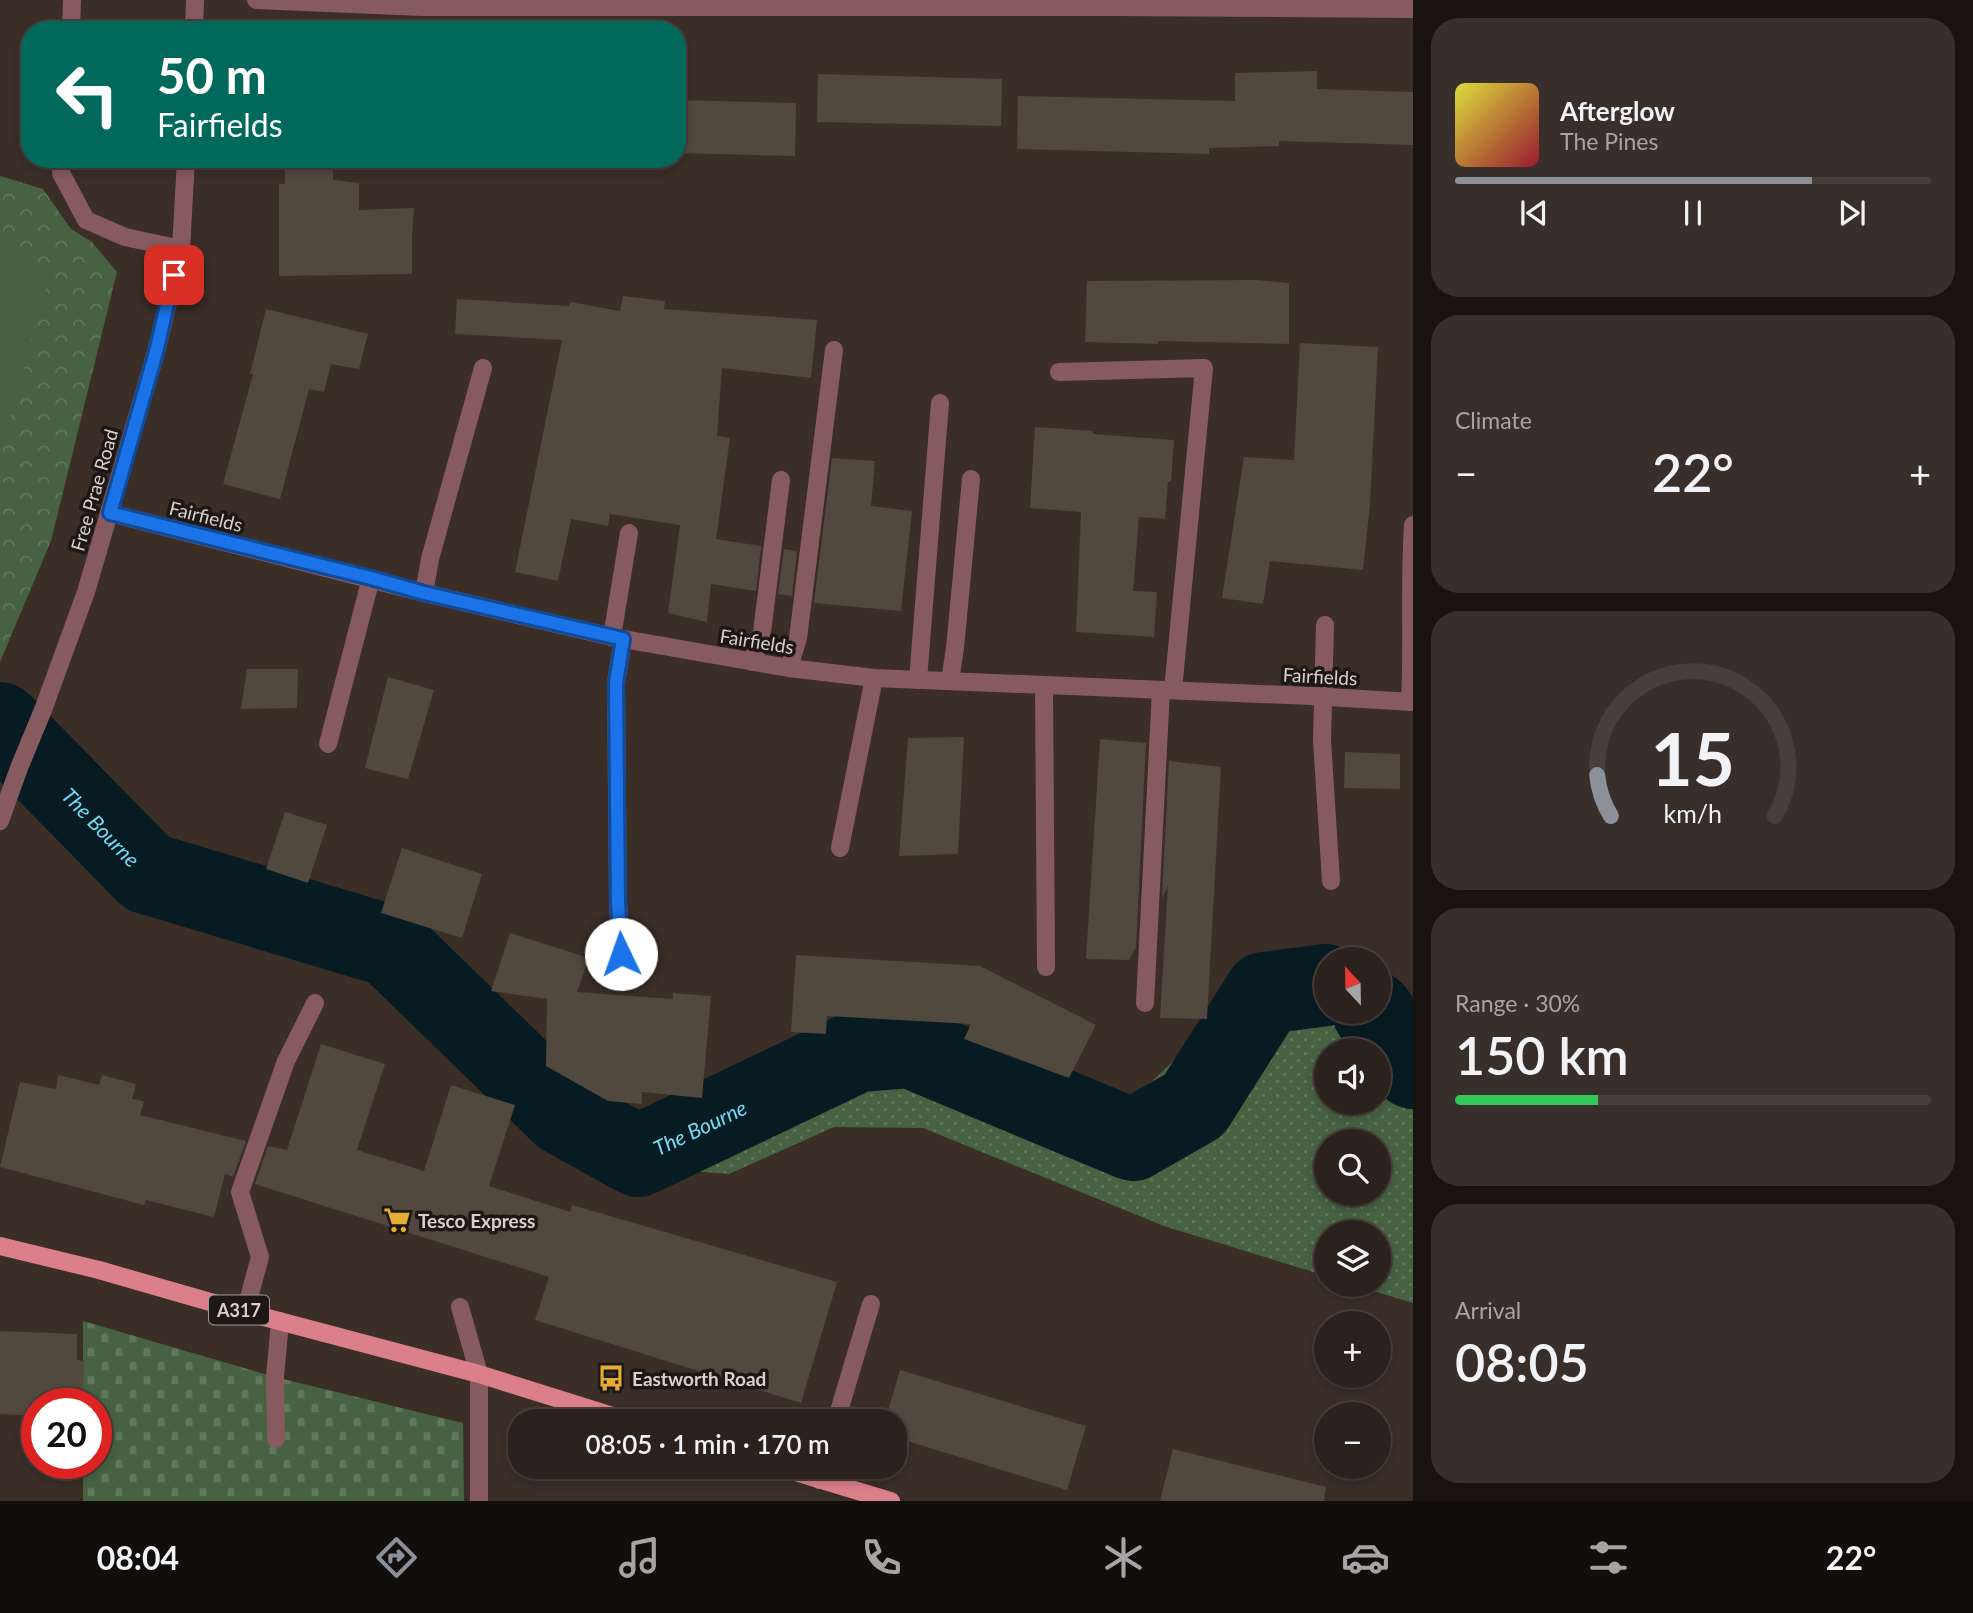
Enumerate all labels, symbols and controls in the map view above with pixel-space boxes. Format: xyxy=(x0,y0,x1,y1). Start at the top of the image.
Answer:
text: 50 m xyxy=(157,46,267,104)
icon: left xyxy=(42,49,133,140)
text: Afterglow xyxy=(1560,95,1675,127)
text: Fairfields xyxy=(157,105,283,144)
text: The Pines xyxy=(1560,127,1658,155)
icon: previous xyxy=(1515,194,1553,232)
icon: pause xyxy=(1674,194,1712,232)
icon: next xyxy=(1833,194,1871,232)
pin xyxy=(144,245,204,305)
icon: arrive xyxy=(155,256,193,294)
text: Climate xyxy=(1455,406,1532,434)
street label: Free Prae Road xyxy=(66,426,122,554)
text: 22° xyxy=(1652,441,1734,503)
text: − xyxy=(1455,450,1477,496)
text: + xyxy=(1909,450,1931,496)
street label: Fairfields xyxy=(167,496,245,536)
street label: Fairfields xyxy=(718,624,796,658)
street label: Fairfields xyxy=(1282,663,1358,689)
text: 15 xyxy=(1651,715,1735,803)
water label: The Bourne xyxy=(57,782,146,871)
text: km/h xyxy=(1664,798,1722,828)
position arrow xyxy=(584,917,658,991)
north arrow xyxy=(1314,947,1391,1024)
map controls xyxy=(1314,947,1391,1479)
text: Range · 30% xyxy=(1455,989,1580,1017)
text: 150 km xyxy=(1455,1024,1629,1086)
button: sound xyxy=(1314,1038,1391,1115)
water label: The Bourne xyxy=(649,1094,750,1160)
button: search xyxy=(1314,1129,1391,1206)
supermarket icon: Tesco Express xyxy=(382,1205,412,1235)
place label: Tesco Express xyxy=(418,1209,535,1232)
button: layers xyxy=(1314,1220,1391,1297)
road number: A317 xyxy=(209,1296,269,1324)
text: Arrival xyxy=(1455,1296,1521,1324)
button: + xyxy=(1314,1311,1391,1388)
text: 08:05 xyxy=(1455,1331,1589,1393)
bus stop icon: Eastworth Road xyxy=(596,1363,626,1393)
place label: Eastworth Road xyxy=(632,1367,766,1390)
speed limit sign: 20 xyxy=(21,1388,112,1479)
button: − xyxy=(1314,1402,1391,1479)
text: 08:05 · 1 min · 170 m xyxy=(585,1428,830,1460)
icon: directions xyxy=(372,1533,421,1582)
icon: music xyxy=(615,1533,664,1582)
icon: phone xyxy=(857,1533,906,1582)
icon: climate xyxy=(1099,1533,1148,1582)
icon: car xyxy=(1341,1533,1390,1582)
icon: filters xyxy=(1584,1533,1633,1582)
text: 08:04 xyxy=(97,1538,179,1577)
text: 22° xyxy=(1826,1538,1876,1577)

